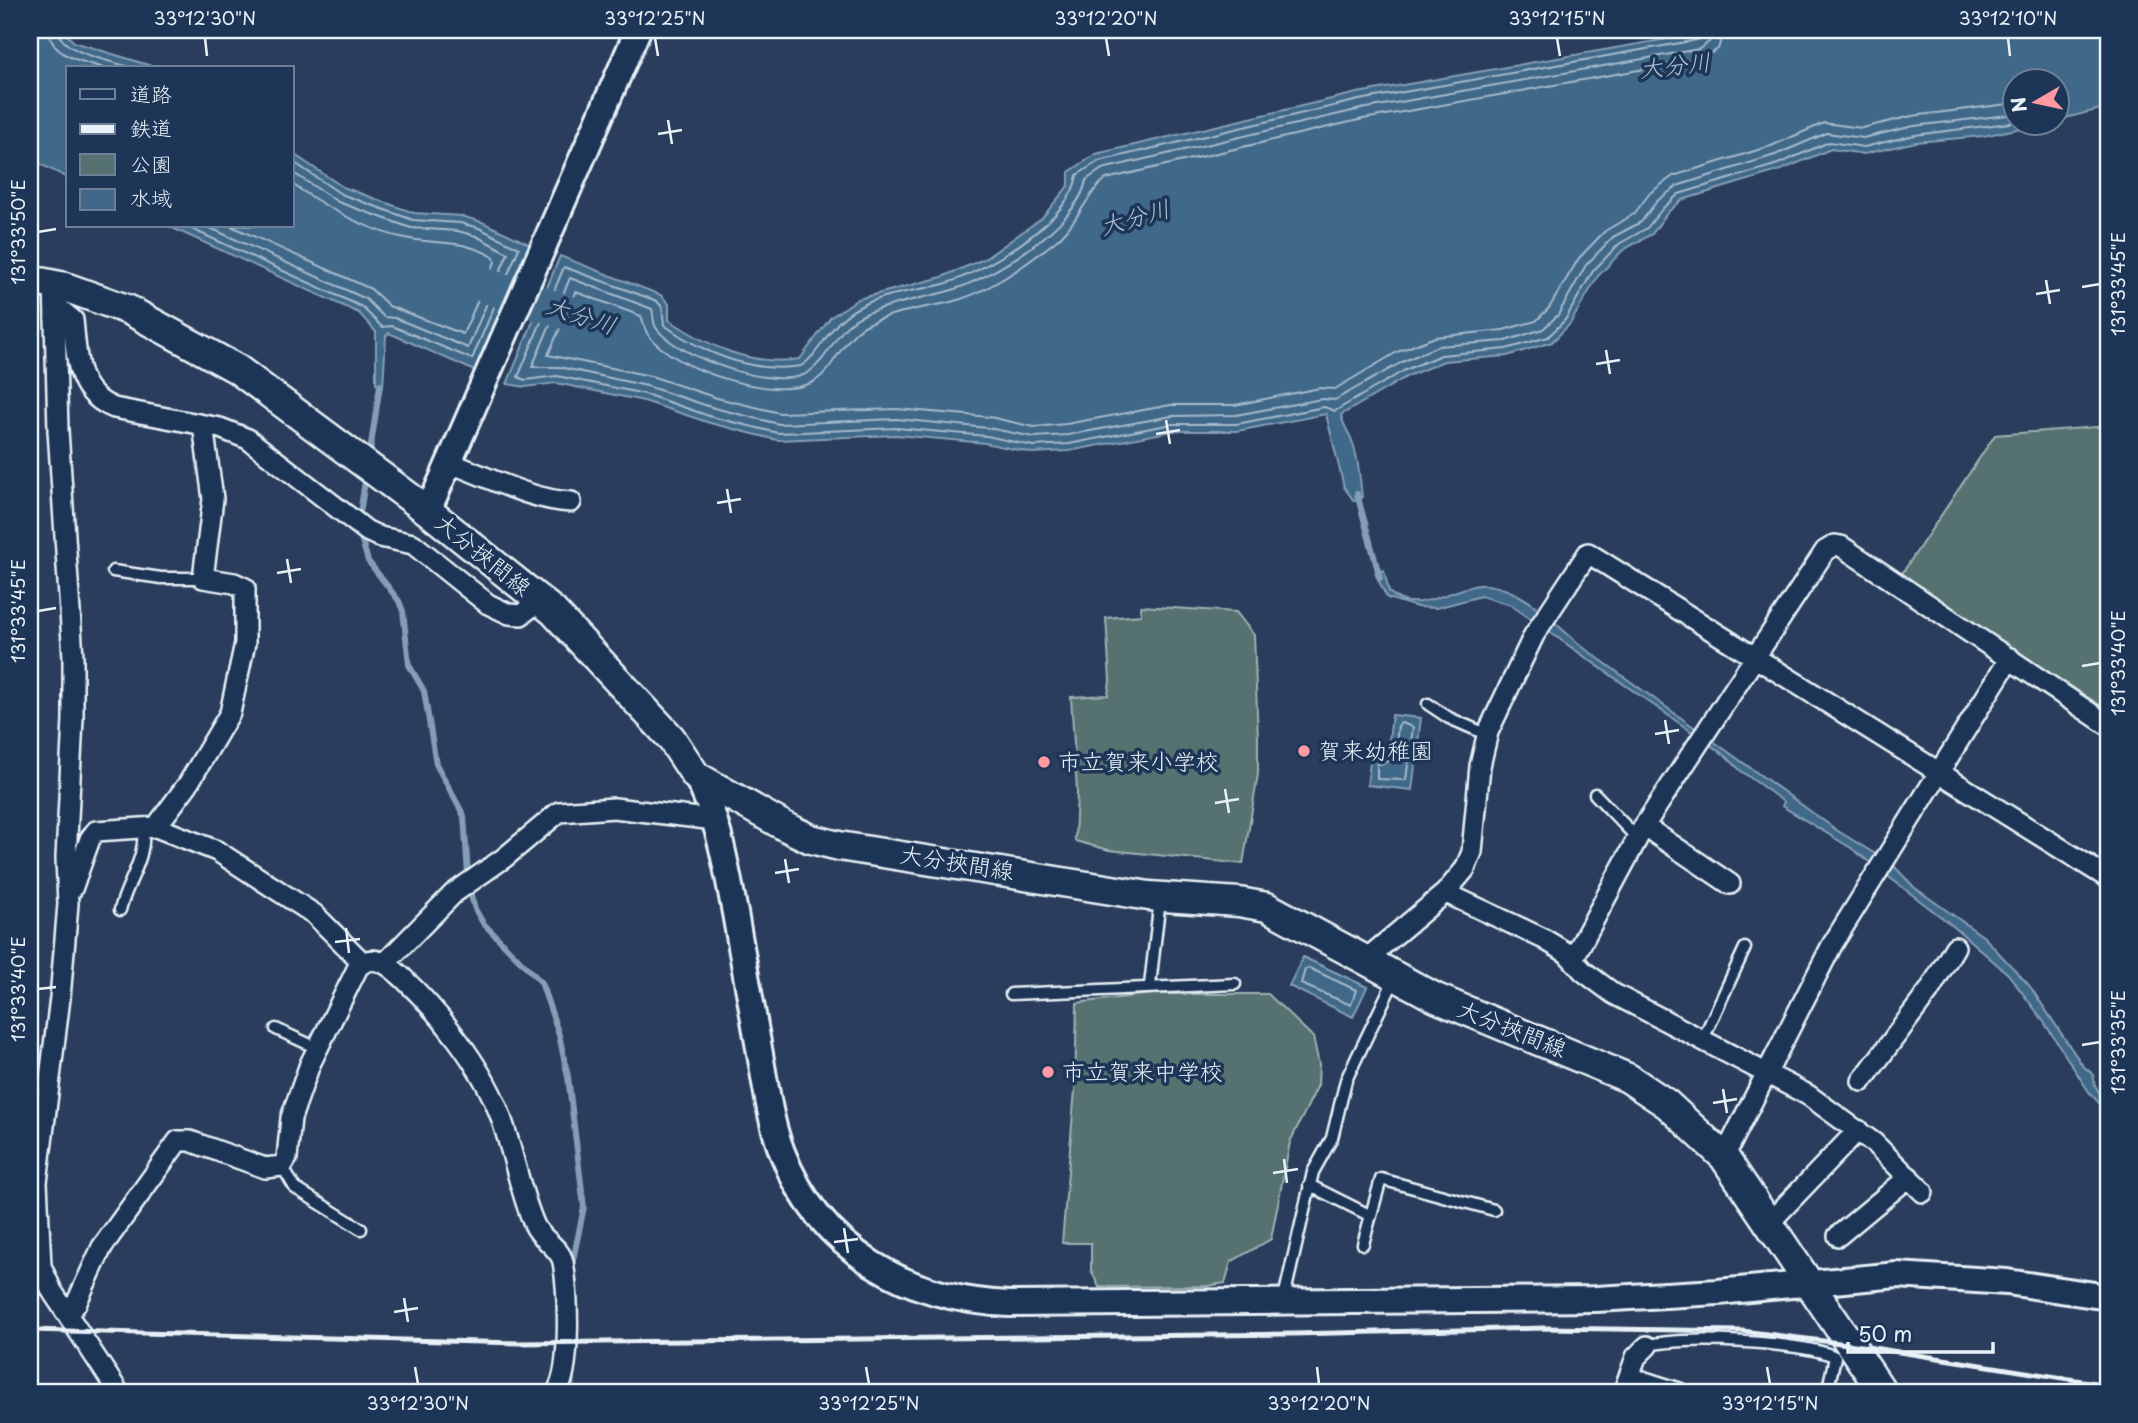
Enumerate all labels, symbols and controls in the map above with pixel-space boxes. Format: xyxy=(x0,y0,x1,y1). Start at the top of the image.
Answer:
text: 33°12'30"N xyxy=(154,4,256,31)
text: 33°12'25"N xyxy=(604,4,706,31)
text: 33°12'20"N xyxy=(1054,4,1158,31)
text: 33°12'15"N xyxy=(1508,4,1606,31)
text: 33°12'10"N xyxy=(1959,4,2057,31)
water label: 大分川 xyxy=(1637,42,1712,86)
legend xyxy=(66,66,294,228)
north arrow xyxy=(2002,66,2072,136)
text: 道路 xyxy=(130,77,172,109)
text: N xyxy=(2003,95,2033,114)
text: 鉄道 xyxy=(130,111,172,143)
text: 公園 xyxy=(130,147,172,179)
text: 131°33'50"E xyxy=(4,179,31,285)
text: 水域 xyxy=(130,181,172,213)
water label: 大分川 xyxy=(1095,189,1174,243)
text: 131°33'45"E xyxy=(2104,232,2131,336)
water label: 大分川 xyxy=(542,286,621,342)
street label: 大分挾間線 xyxy=(428,504,540,604)
text: 131°33'45"E xyxy=(4,559,31,663)
text: 131°33'40"E xyxy=(2104,610,2131,716)
place label: 賀来幼稚園 xyxy=(1318,732,1433,767)
place label: 市立賀来小学校 xyxy=(1058,743,1219,778)
marker: 賀来幼稚園 xyxy=(1296,743,1312,759)
marker: 市立賀来小学校 xyxy=(1036,754,1052,770)
street label: 大分挾間線 xyxy=(898,835,1017,888)
text: 131°33'40"E xyxy=(4,936,31,1042)
street label: 大分挾間線 xyxy=(1453,990,1572,1065)
text: 131°33'35"E xyxy=(2104,990,2131,1094)
place label: 市立賀来中学校 xyxy=(1062,1053,1223,1088)
marker: 市立賀来中学校 xyxy=(1040,1064,1056,1080)
scale bar xyxy=(1848,1311,1993,1355)
text: 50 m xyxy=(1858,1317,1912,1349)
text: 33°12'30"N xyxy=(367,1389,469,1416)
text: 33°12'25"N xyxy=(818,1389,920,1416)
text: 33°12'20"N xyxy=(1267,1389,1371,1416)
text: 33°12'15"N xyxy=(1721,1389,1819,1416)

